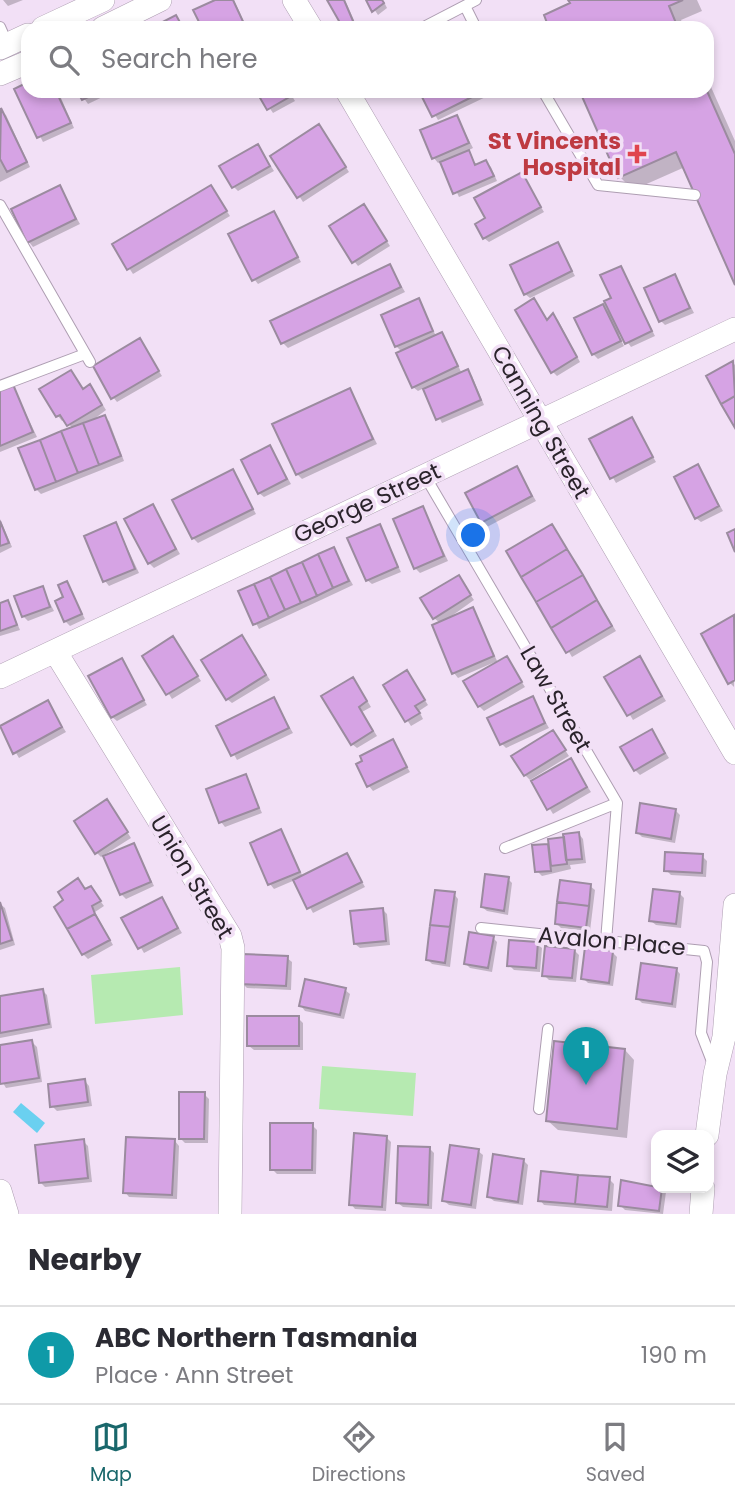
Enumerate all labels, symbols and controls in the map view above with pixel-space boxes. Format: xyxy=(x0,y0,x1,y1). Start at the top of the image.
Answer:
search box xyxy=(21,21,714,98)
icon: search xyxy=(45,41,83,79)
text: Search here xyxy=(101,41,258,77)
place label: St Vincents Hospital xyxy=(488,125,621,183)
marker: St Vincents Hospital xyxy=(627,144,647,164)
street label: Canning Street xyxy=(484,339,598,505)
street label: George Street xyxy=(288,455,446,551)
your location xyxy=(456,518,490,552)
street label: Law Street xyxy=(513,640,599,758)
street label: Union Street xyxy=(143,809,241,945)
street label: Avalon Place xyxy=(537,919,687,963)
pin: 1 xyxy=(563,1027,609,1085)
map controls xyxy=(651,1130,714,1193)
button: layers xyxy=(651,1130,714,1193)
text: Nearby xyxy=(28,1238,142,1281)
text: ABC Northern Tasmania xyxy=(95,1320,418,1356)
text: 1 xyxy=(47,1339,55,1371)
text: 190 m xyxy=(641,1339,707,1371)
text: Place · Ann Street xyxy=(95,1359,293,1391)
tab: Map xyxy=(90,1418,132,1489)
tab: Directions xyxy=(312,1418,406,1489)
tab: Saved xyxy=(586,1418,645,1489)

